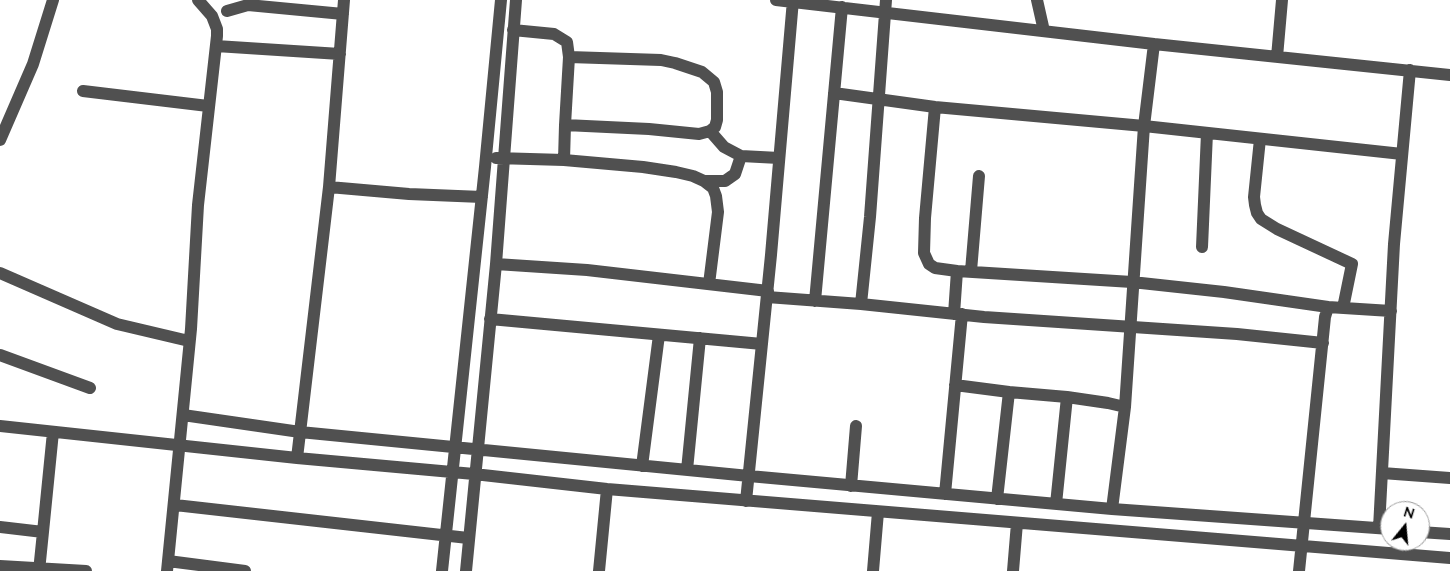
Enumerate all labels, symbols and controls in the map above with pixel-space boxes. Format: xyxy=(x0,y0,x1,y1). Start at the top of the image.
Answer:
north arrow xyxy=(1380,501,1430,551)
text: N xyxy=(1401,502,1417,523)

